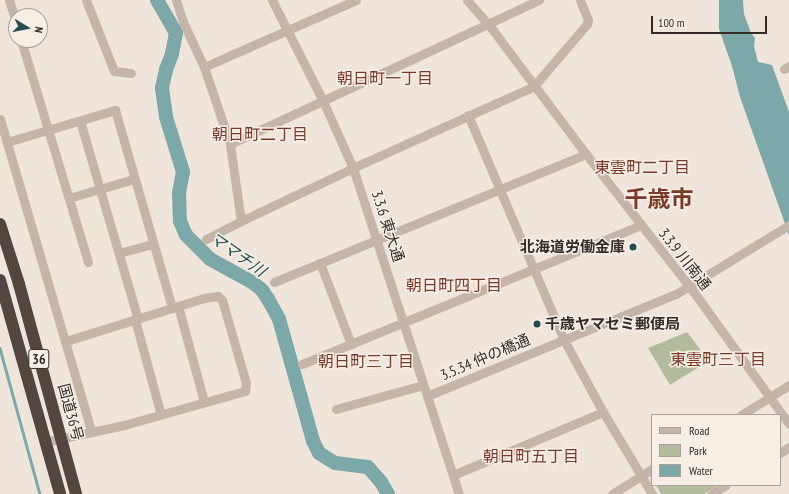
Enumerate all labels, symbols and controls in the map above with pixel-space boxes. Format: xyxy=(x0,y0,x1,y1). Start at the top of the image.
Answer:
north arrow xyxy=(8,8,48,48)
scale bar xyxy=(653,8,769,34)
text: 100 m xyxy=(658,15,685,30)
text: N xyxy=(31,26,46,34)
district label: 朝日町一丁目 xyxy=(337,68,433,88)
district label: 朝日町二丁目 xyxy=(212,124,308,144)
district label: 東雲町二丁目 xyxy=(594,157,690,177)
district label: 千歳市 xyxy=(625,185,693,213)
street label: 3.3.6 東大通 xyxy=(368,188,408,264)
street label: 3.3.9 川南通 xyxy=(655,224,715,294)
water label: ママチ川 xyxy=(206,228,270,280)
place label: 北海道労働金庫 xyxy=(520,238,625,256)
marker: 北海道労働金庫 xyxy=(628,242,638,252)
district label: 朝日町四丁目 xyxy=(406,275,502,295)
place label: 千歳ヤマセミ郵便局 xyxy=(545,315,680,333)
marker: 千歳ヤマセミ郵便局 xyxy=(532,319,542,329)
street label: 3.5.34 仲の橋通 xyxy=(438,330,532,384)
road number: 36 xyxy=(28,347,50,371)
district label: 東雲町三丁目 xyxy=(670,349,766,369)
district label: 朝日町三丁目 xyxy=(318,351,414,371)
street label: 国道36号 xyxy=(55,381,87,443)
legend xyxy=(651,414,781,486)
text: Road xyxy=(689,423,709,438)
text: Park xyxy=(689,443,707,458)
district label: 朝日町五丁目 xyxy=(483,446,579,466)
text: Water xyxy=(689,463,713,478)

